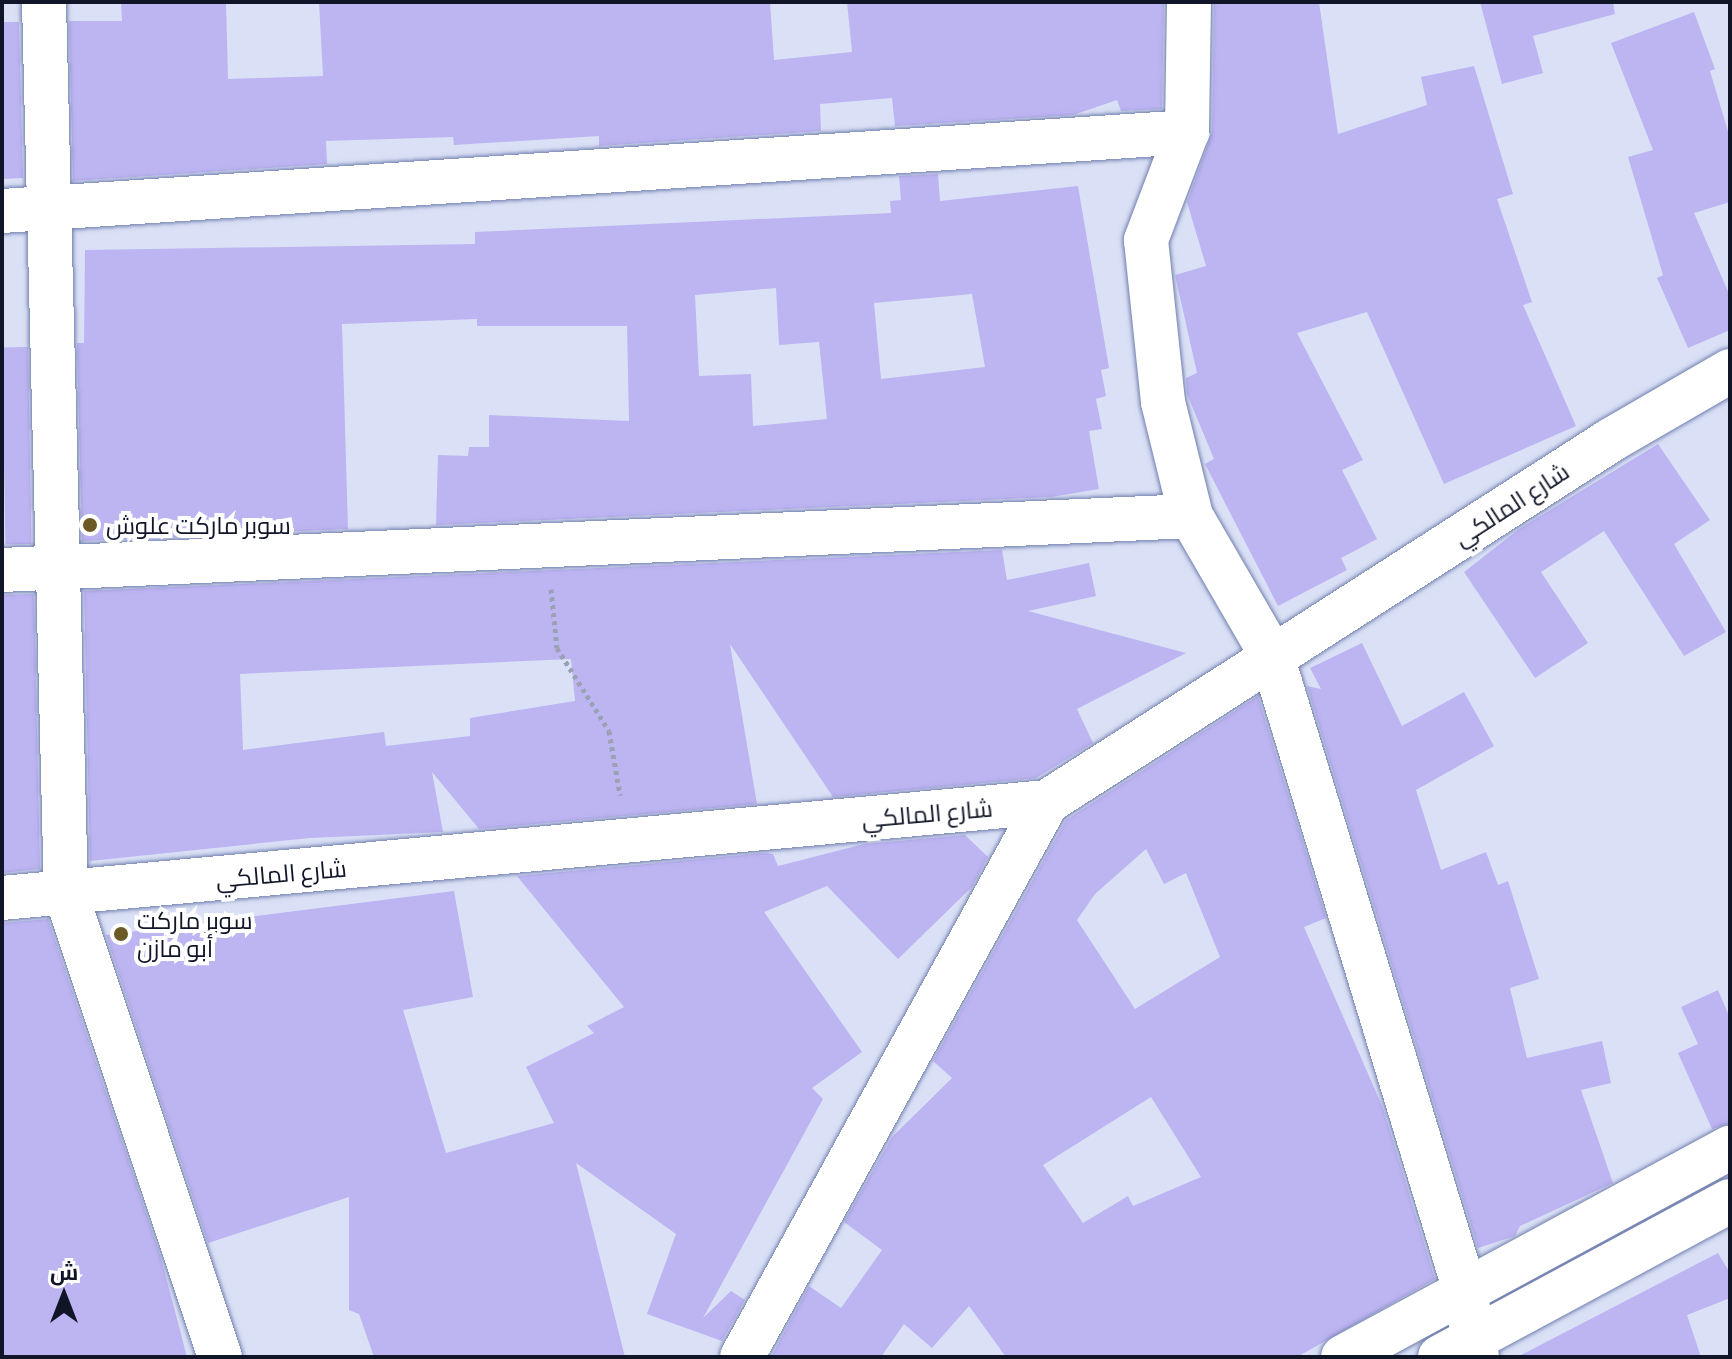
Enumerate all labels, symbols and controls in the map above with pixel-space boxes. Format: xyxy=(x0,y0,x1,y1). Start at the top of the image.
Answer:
street label: شارع المالكي xyxy=(1448,456,1574,552)
place label: سوبر ماركت علوش xyxy=(106,511,291,539)
marker: سوبر ماركت علوش xyxy=(81,516,99,534)
street label: شارع المالكي xyxy=(860,793,994,833)
street label: شارع المالكي xyxy=(214,853,348,893)
place label: سوبر ماركت أبو مازن xyxy=(137,906,253,962)
marker: سوبر ماركت أبو مازن xyxy=(112,925,130,943)
north arrow xyxy=(24,1255,104,1335)
text: ش xyxy=(50,1258,78,1284)

